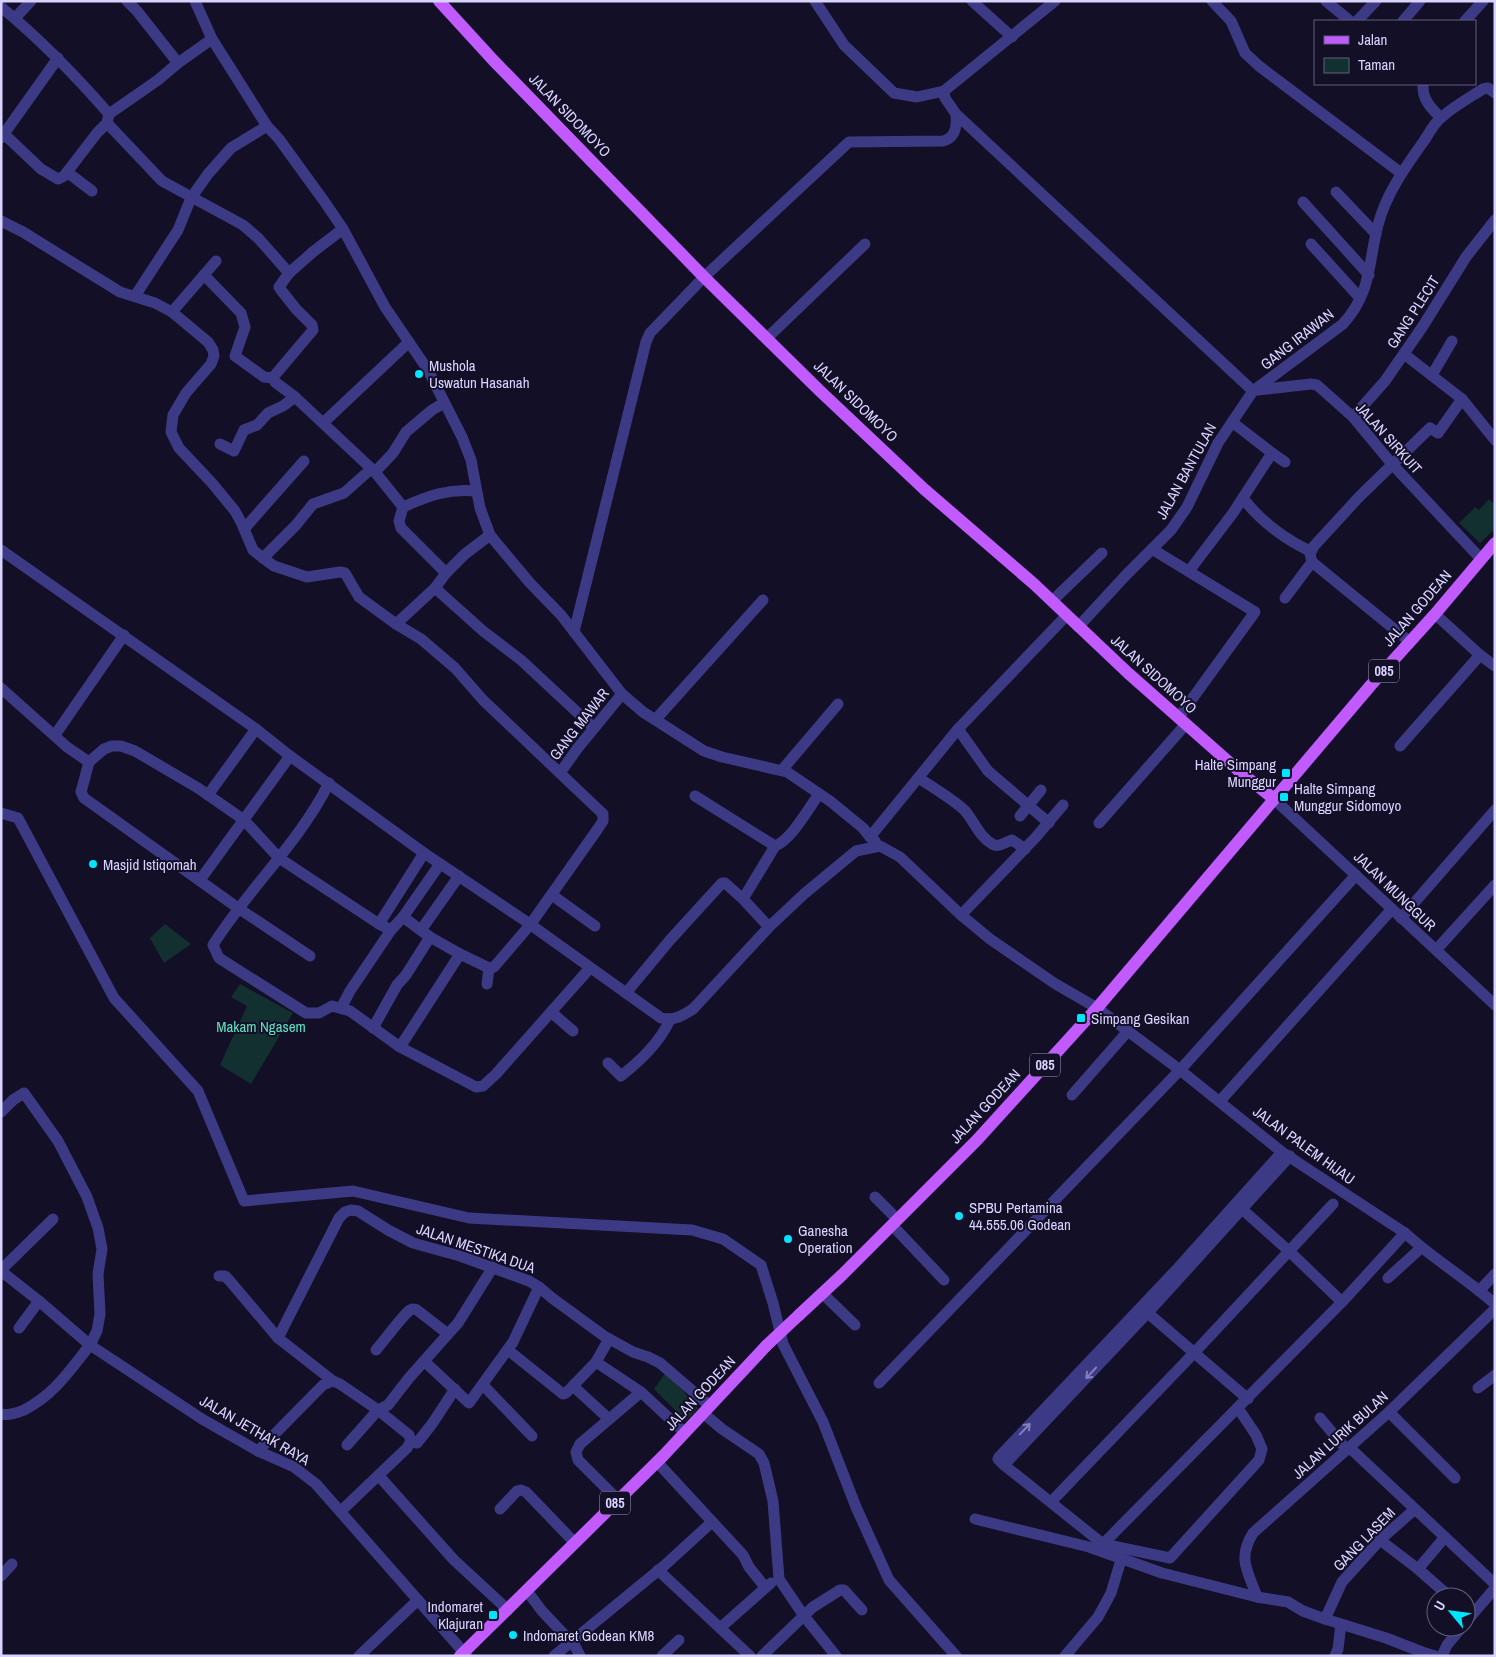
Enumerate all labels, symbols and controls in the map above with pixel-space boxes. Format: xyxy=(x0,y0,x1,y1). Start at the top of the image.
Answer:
legend xyxy=(1314,20,1476,85)
text: Jalan xyxy=(1358,29,1387,50)
text: Taman xyxy=(1358,54,1395,75)
street label: JALAN SIDOMOYO xyxy=(524,68,616,162)
street label: GANG PLECIT xyxy=(1382,271,1445,352)
street label: GANG IRAWAN xyxy=(1256,304,1338,374)
place label: Mushola Uswatun Hasanah xyxy=(429,355,530,393)
street label: JALAN SIDOMOYO xyxy=(809,355,903,447)
marker: Mushola Uswatun Hasanah xyxy=(413,368,425,380)
street label: JALAN SIRKUIT xyxy=(1351,397,1427,479)
street label: JALAN BANTULAN xyxy=(1151,419,1221,523)
street label: JALAN GODEAN xyxy=(1378,565,1456,651)
street label: JALAN SIDOMOYO xyxy=(1106,630,1202,718)
road number: 085 xyxy=(1369,659,1399,682)
street label: GANG MAWAR xyxy=(544,684,614,764)
place label: Halte Simpang Munggur xyxy=(1195,754,1276,792)
marker: Halte Simpang Munggur xyxy=(1280,767,1292,779)
place label: Halte Simpang Munggur Sidomoyo xyxy=(1294,778,1402,816)
marker: Halte Simpang Munggur Sidomoyo xyxy=(1278,791,1290,803)
street label: JALAN MUNGGUR xyxy=(1349,846,1441,936)
place label: Masjid Istiqomah xyxy=(103,854,197,875)
marker: Masjid Istiqomah xyxy=(87,858,99,870)
place label: Simpang Gesikan xyxy=(1091,1008,1189,1029)
marker: Simpang Gesikan xyxy=(1075,1012,1087,1024)
park label: Makam Ngasem xyxy=(216,1016,306,1037)
road number: 085 xyxy=(1030,1054,1060,1076)
street label: JALAN GODEAN xyxy=(945,1064,1025,1148)
street label: JALAN PALEM HIJAU xyxy=(1249,1101,1359,1189)
place label: SPBU Pertamina 44.555.06 Godean xyxy=(969,1197,1071,1235)
marker: SPBU Pertamina 44.555.06 Godean xyxy=(953,1210,965,1222)
street label: JALAN MESTIKA DUA xyxy=(414,1218,539,1278)
place label: Ganesha Operation xyxy=(798,1220,853,1258)
marker: Ganesha Operation xyxy=(782,1233,794,1245)
street label: JALAN GODEAN xyxy=(660,1351,740,1435)
one-way arrow xyxy=(1085,1366,1097,1379)
street label: JALAN LURIK BULAN xyxy=(1288,1386,1392,1484)
street label: JALAN JETHAK RAYA xyxy=(196,1390,315,1470)
one-way arrow xyxy=(1019,1422,1031,1435)
road number: 085 xyxy=(600,1492,630,1515)
street label: GANG LASEM xyxy=(1328,1502,1400,1576)
north arrow xyxy=(1426,1587,1476,1637)
place label: Indomaret Klajuran xyxy=(428,1596,484,1634)
text: U xyxy=(1430,1598,1450,1614)
marker: Indomaret Klajuran xyxy=(487,1609,499,1621)
place label: Indomaret Godean KM8 xyxy=(523,1625,654,1646)
marker: Indomaret Godean KM8 xyxy=(507,1629,519,1641)

